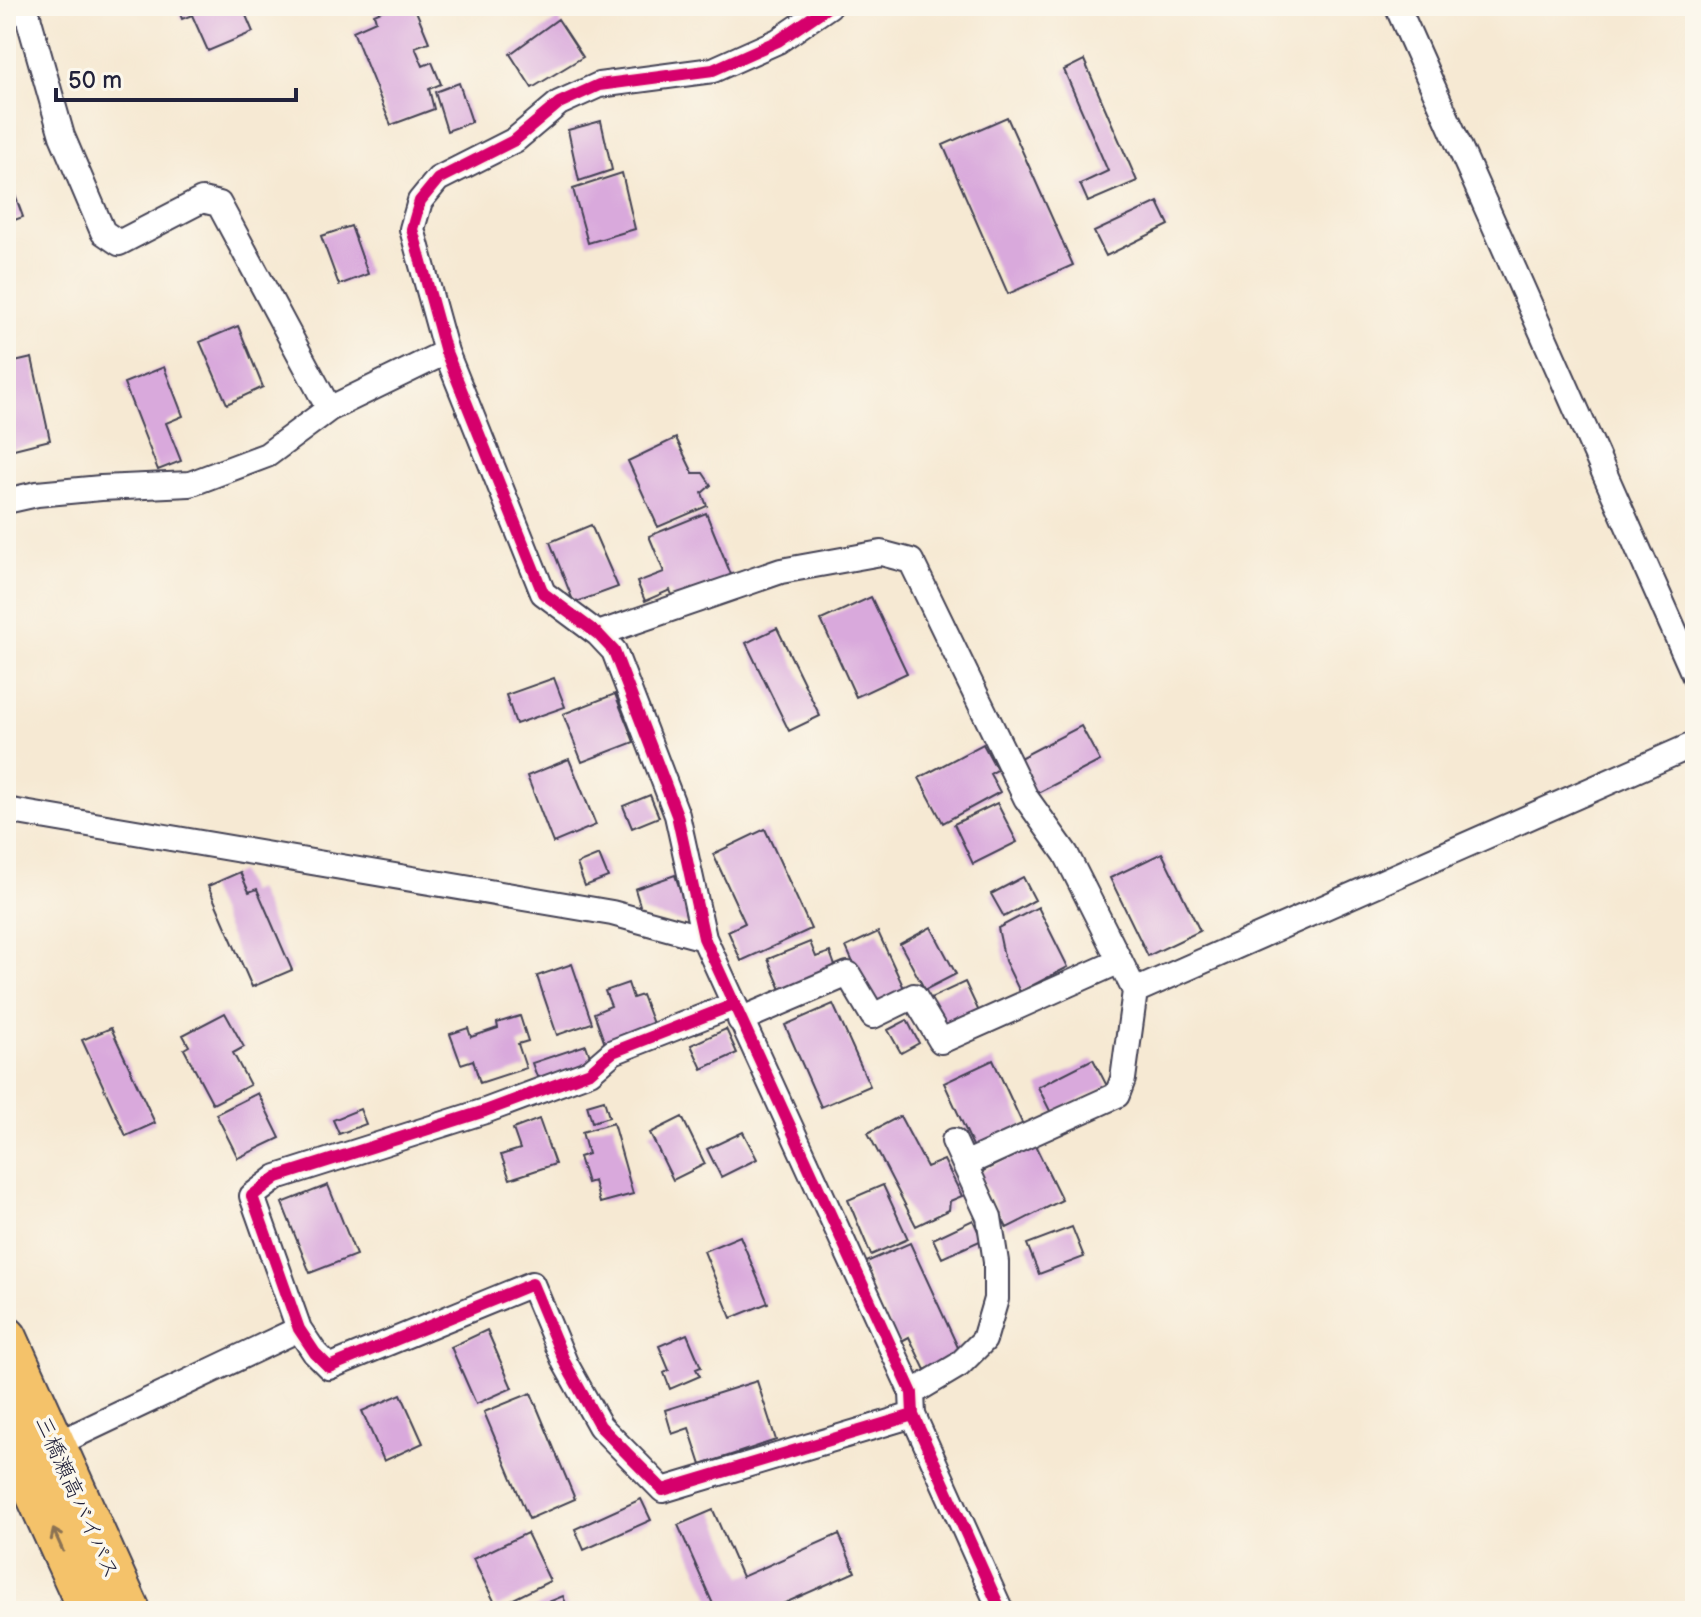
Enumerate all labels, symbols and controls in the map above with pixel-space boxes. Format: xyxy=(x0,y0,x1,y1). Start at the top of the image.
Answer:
scale bar xyxy=(56,52,296,102)
text: 50 m xyxy=(68,66,122,95)
street label: 三橋瀬高バイパス xyxy=(29,1412,125,1583)
one-way arrow xyxy=(49,1528,64,1553)

